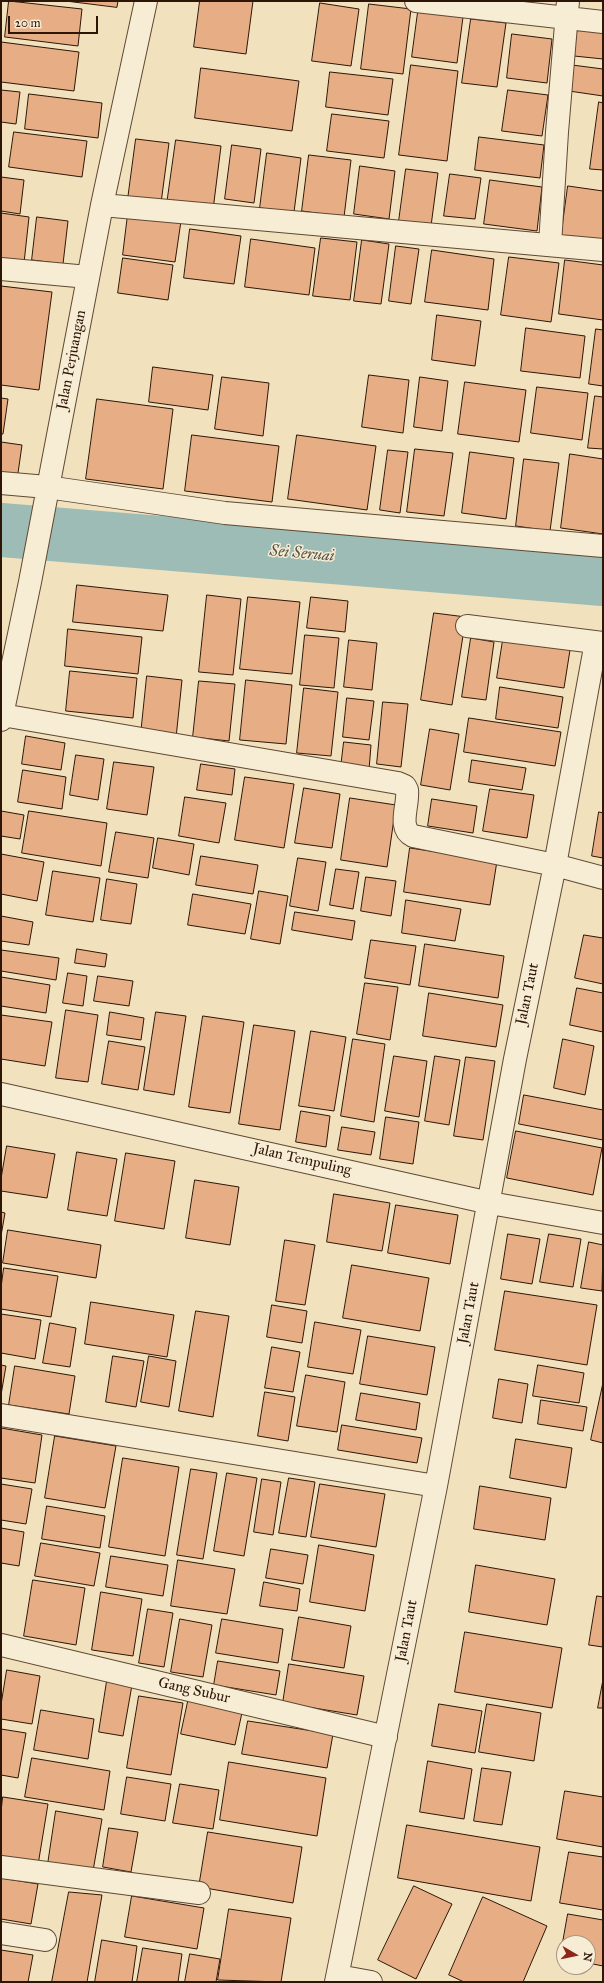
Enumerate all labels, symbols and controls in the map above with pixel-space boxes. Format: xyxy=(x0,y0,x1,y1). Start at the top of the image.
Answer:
scale bar xyxy=(10,8,100,34)
text: 20 m xyxy=(15,16,41,30)
street label: Jalan Perjuangan xyxy=(53,309,91,411)
water label: Sei Seruai xyxy=(269,542,335,566)
street label: Jalan Taut xyxy=(513,961,543,1027)
street label: Jalan Tempuling xyxy=(251,1140,353,1180)
street label: Jalan Taut xyxy=(454,1280,484,1346)
street label: Jalan Taut xyxy=(392,1598,422,1664)
street label: Gang Subur xyxy=(156,1674,232,1708)
north arrow xyxy=(556,1935,596,1975)
text: N xyxy=(580,1951,595,1962)

